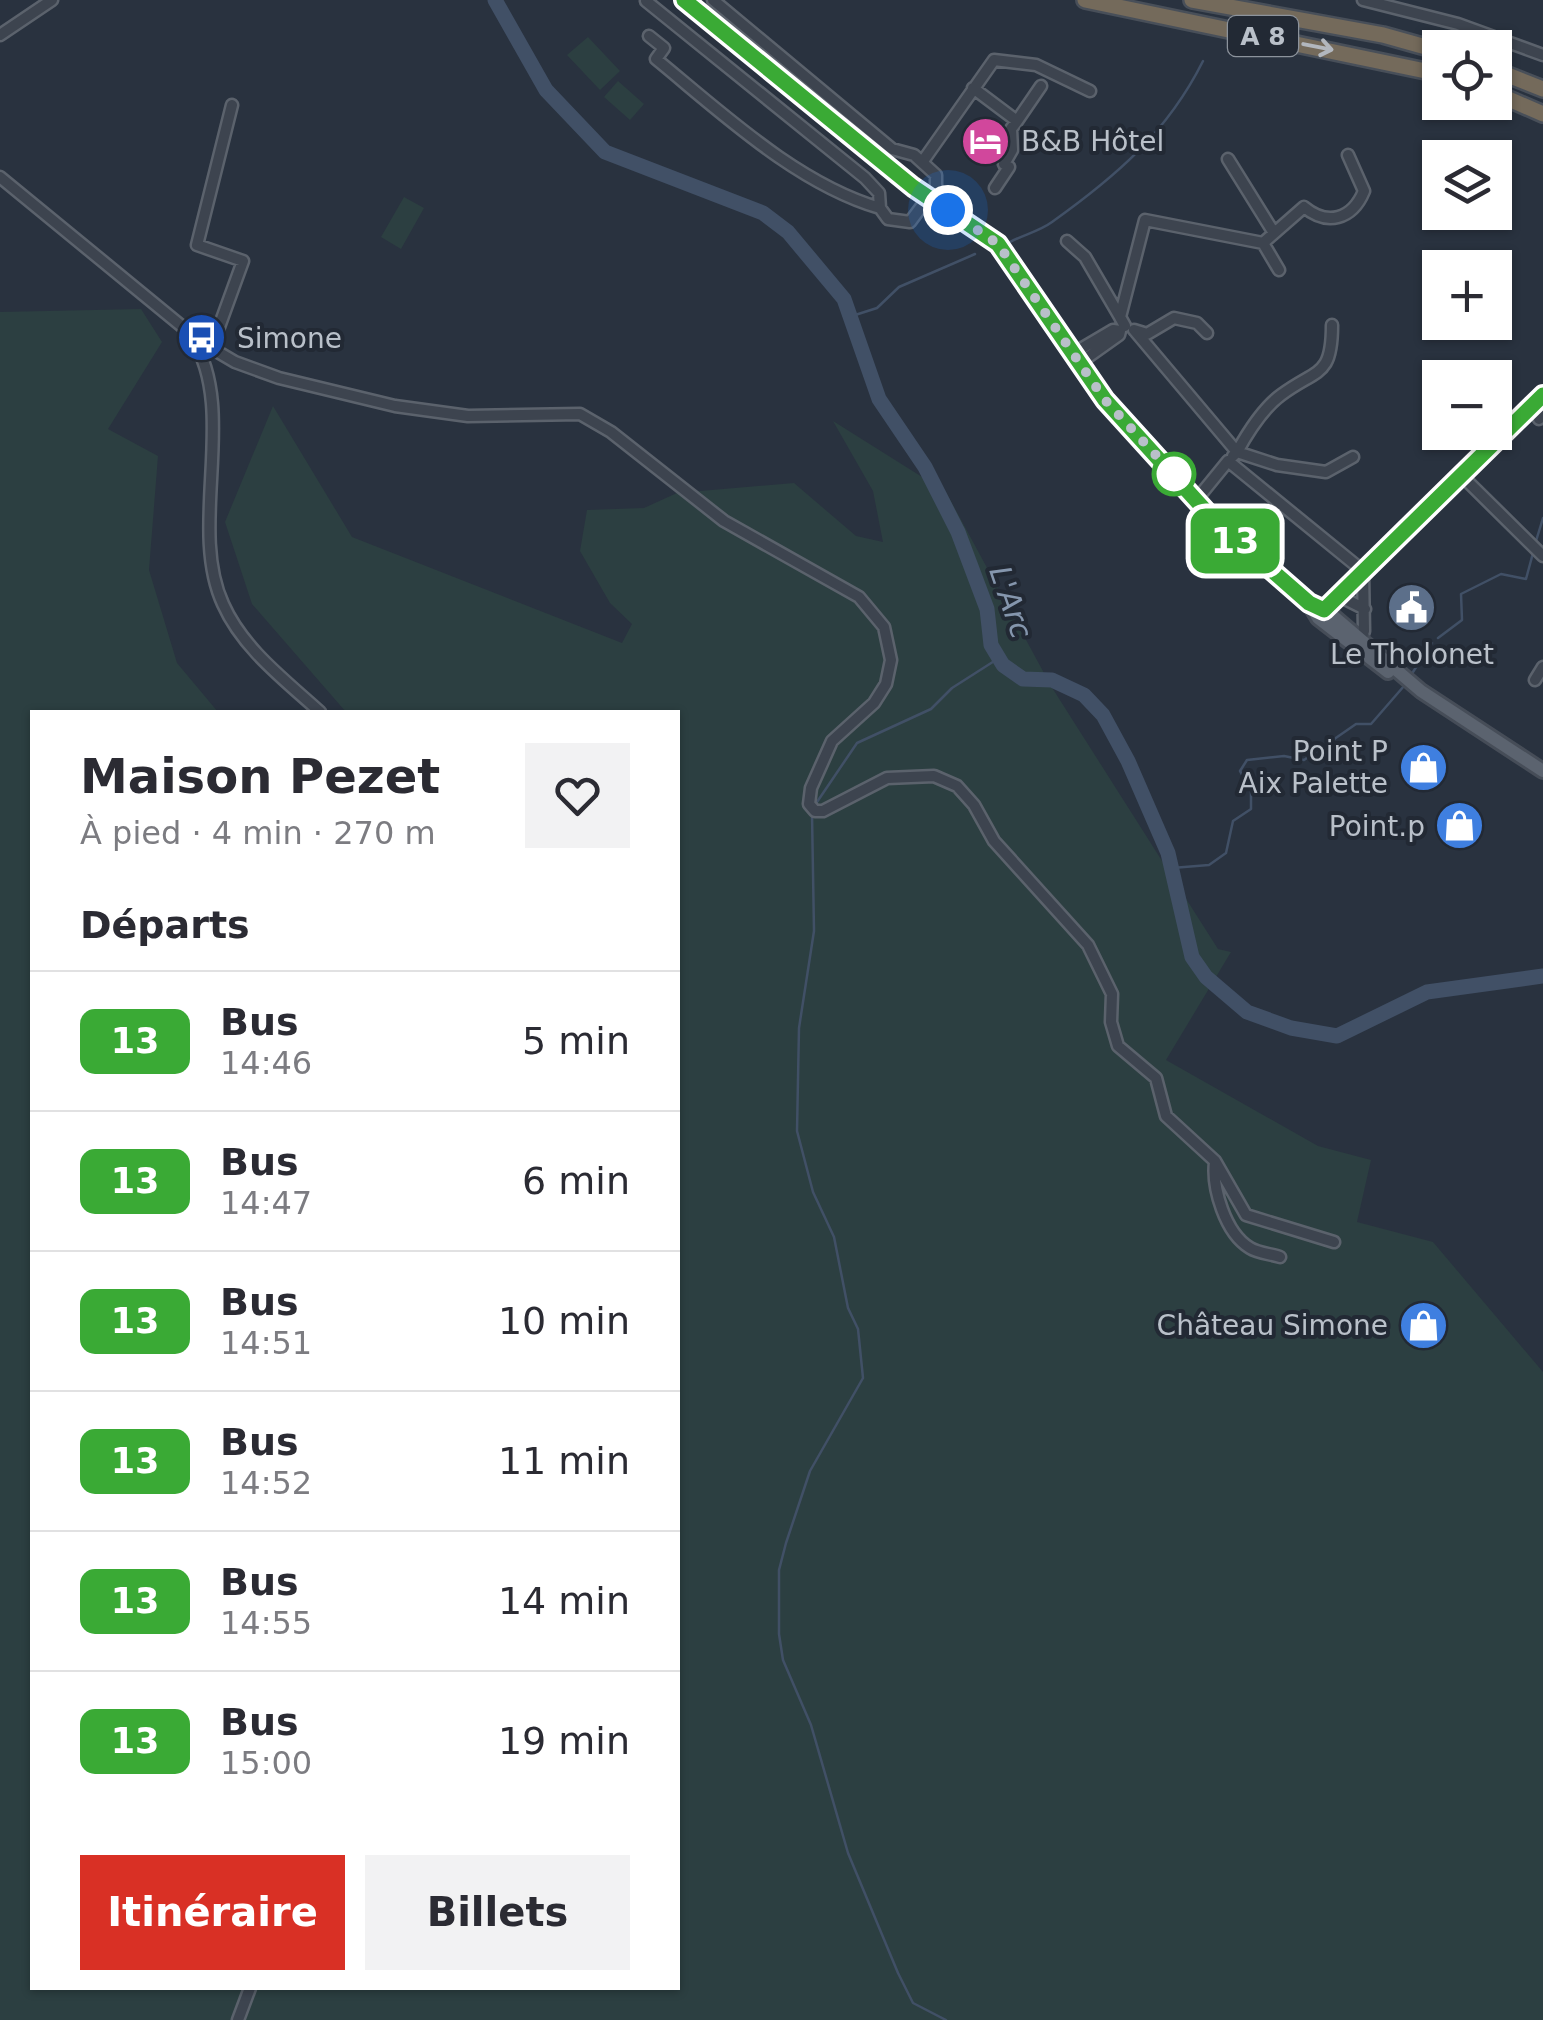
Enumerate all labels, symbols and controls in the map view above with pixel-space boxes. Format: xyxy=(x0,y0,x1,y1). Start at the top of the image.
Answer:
road number: A 8 xyxy=(1228,16,1298,56)
map controls xyxy=(1422,30,1512,450)
button: locate xyxy=(1422,30,1512,120)
one-way arrow xyxy=(1301,38,1333,57)
hotel icon: B&B Hôtel xyxy=(960,115,1012,167)
place label: B&B Hôtel xyxy=(1021,125,1164,158)
button: layers xyxy=(1422,140,1512,230)
your location xyxy=(923,185,973,235)
button: + xyxy=(1422,250,1512,340)
bus stop icon: Simone xyxy=(176,312,228,364)
place label: Simone xyxy=(237,322,342,355)
button: − xyxy=(1422,360,1512,450)
unlabelled marker xyxy=(1153,453,1195,495)
line badge: 13 xyxy=(1190,508,1280,574)
text: 13 xyxy=(1211,521,1259,561)
water label: L'Arc xyxy=(982,561,1040,643)
public building icon: Le Tholonet xyxy=(1386,581,1438,633)
place label: Le Tholonet xyxy=(1330,638,1494,671)
place label: Point P Aix Palette xyxy=(1239,735,1388,800)
shop icon: Point P Aix Palette xyxy=(1397,741,1449,793)
button: heart xyxy=(525,743,630,848)
text: Maison Pezet xyxy=(80,748,440,804)
shop icon: Point.p xyxy=(1434,800,1486,852)
place label: Point.p xyxy=(1329,810,1425,843)
text: À pied · 4 min · 270 m xyxy=(80,814,436,852)
text: Départs xyxy=(80,903,250,947)
text: Bus xyxy=(220,1000,299,1044)
text: 5 min xyxy=(522,1019,630,1063)
text: 13 xyxy=(111,1021,159,1061)
text: 14:46 xyxy=(220,1044,312,1082)
text: Bus xyxy=(220,1140,299,1184)
text: 6 min xyxy=(522,1159,630,1203)
text: 13 xyxy=(111,1161,159,1201)
text: 14:47 xyxy=(220,1184,312,1222)
text: Bus xyxy=(220,1280,299,1324)
text: 10 min xyxy=(498,1299,630,1343)
shop icon: Château Simone xyxy=(1397,1299,1449,1351)
text: 13 xyxy=(111,1301,159,1341)
place label: Château Simone xyxy=(1157,1309,1388,1342)
text: 14:51 xyxy=(220,1324,312,1362)
text: Bus xyxy=(220,1420,299,1464)
text: 11 min xyxy=(498,1439,630,1483)
text: 13 xyxy=(111,1441,159,1481)
text: 14:52 xyxy=(220,1464,312,1502)
text: Bus xyxy=(220,1560,299,1604)
text: 14 min xyxy=(498,1579,630,1623)
text: 13 xyxy=(111,1581,159,1621)
text: 14:55 xyxy=(220,1604,312,1642)
text: Bus xyxy=(220,1700,299,1744)
text: 19 min xyxy=(498,1719,630,1763)
text: 13 xyxy=(111,1721,159,1761)
text: 15:00 xyxy=(220,1744,312,1782)
button: Itinéraire xyxy=(80,1855,345,1970)
button: Billets xyxy=(365,1855,630,1970)

